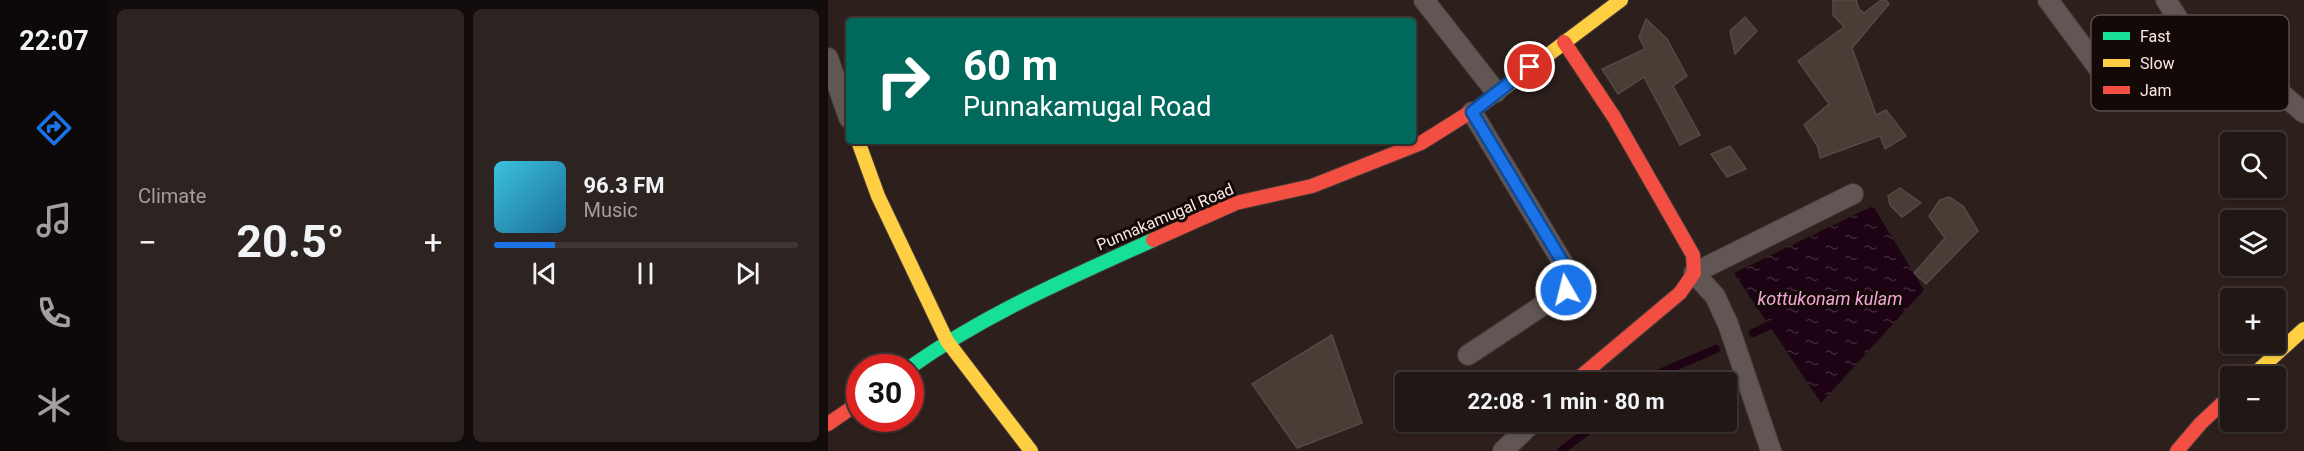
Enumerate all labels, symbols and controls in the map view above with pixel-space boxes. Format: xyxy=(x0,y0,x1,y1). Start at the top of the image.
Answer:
legend xyxy=(2091,15,2289,111)
text: 22:07 xyxy=(19,25,89,57)
text: Fast xyxy=(2140,27,2171,46)
text: 60 m xyxy=(963,41,1058,90)
pin xyxy=(1504,41,1555,92)
icon: right xyxy=(864,42,942,120)
icon: arrive xyxy=(1513,50,1546,83)
text: Slow xyxy=(2140,54,2175,73)
text: Jam xyxy=(2140,81,2172,100)
text: Punnakamugal Road xyxy=(963,91,1211,123)
icon: directions xyxy=(33,107,75,149)
map controls xyxy=(2220,132,2286,432)
button: search xyxy=(2220,132,2286,198)
text: 96.3 FM xyxy=(584,173,665,198)
street label: Punnakamugal Road xyxy=(1094,179,1236,255)
text: Climate xyxy=(138,184,206,208)
text: Music xyxy=(584,198,638,222)
icon: music xyxy=(33,199,75,241)
button: layers xyxy=(2220,210,2286,276)
text: 20.5° xyxy=(236,215,344,268)
text: − xyxy=(138,223,157,262)
text: + xyxy=(424,223,443,262)
icon: previous xyxy=(528,257,561,290)
icon: pause xyxy=(629,257,662,290)
icon: next xyxy=(731,257,764,290)
position arrow xyxy=(1534,258,1598,322)
water label: kottukonam kulam xyxy=(1757,288,1903,309)
button: + xyxy=(2220,288,2286,354)
icon: phone xyxy=(33,292,75,334)
speed limit sign: 30 xyxy=(846,354,924,432)
button: − xyxy=(2220,366,2286,432)
icon: climate xyxy=(33,384,75,426)
text: 22:08 · 1 min · 80 m xyxy=(1468,389,1664,414)

